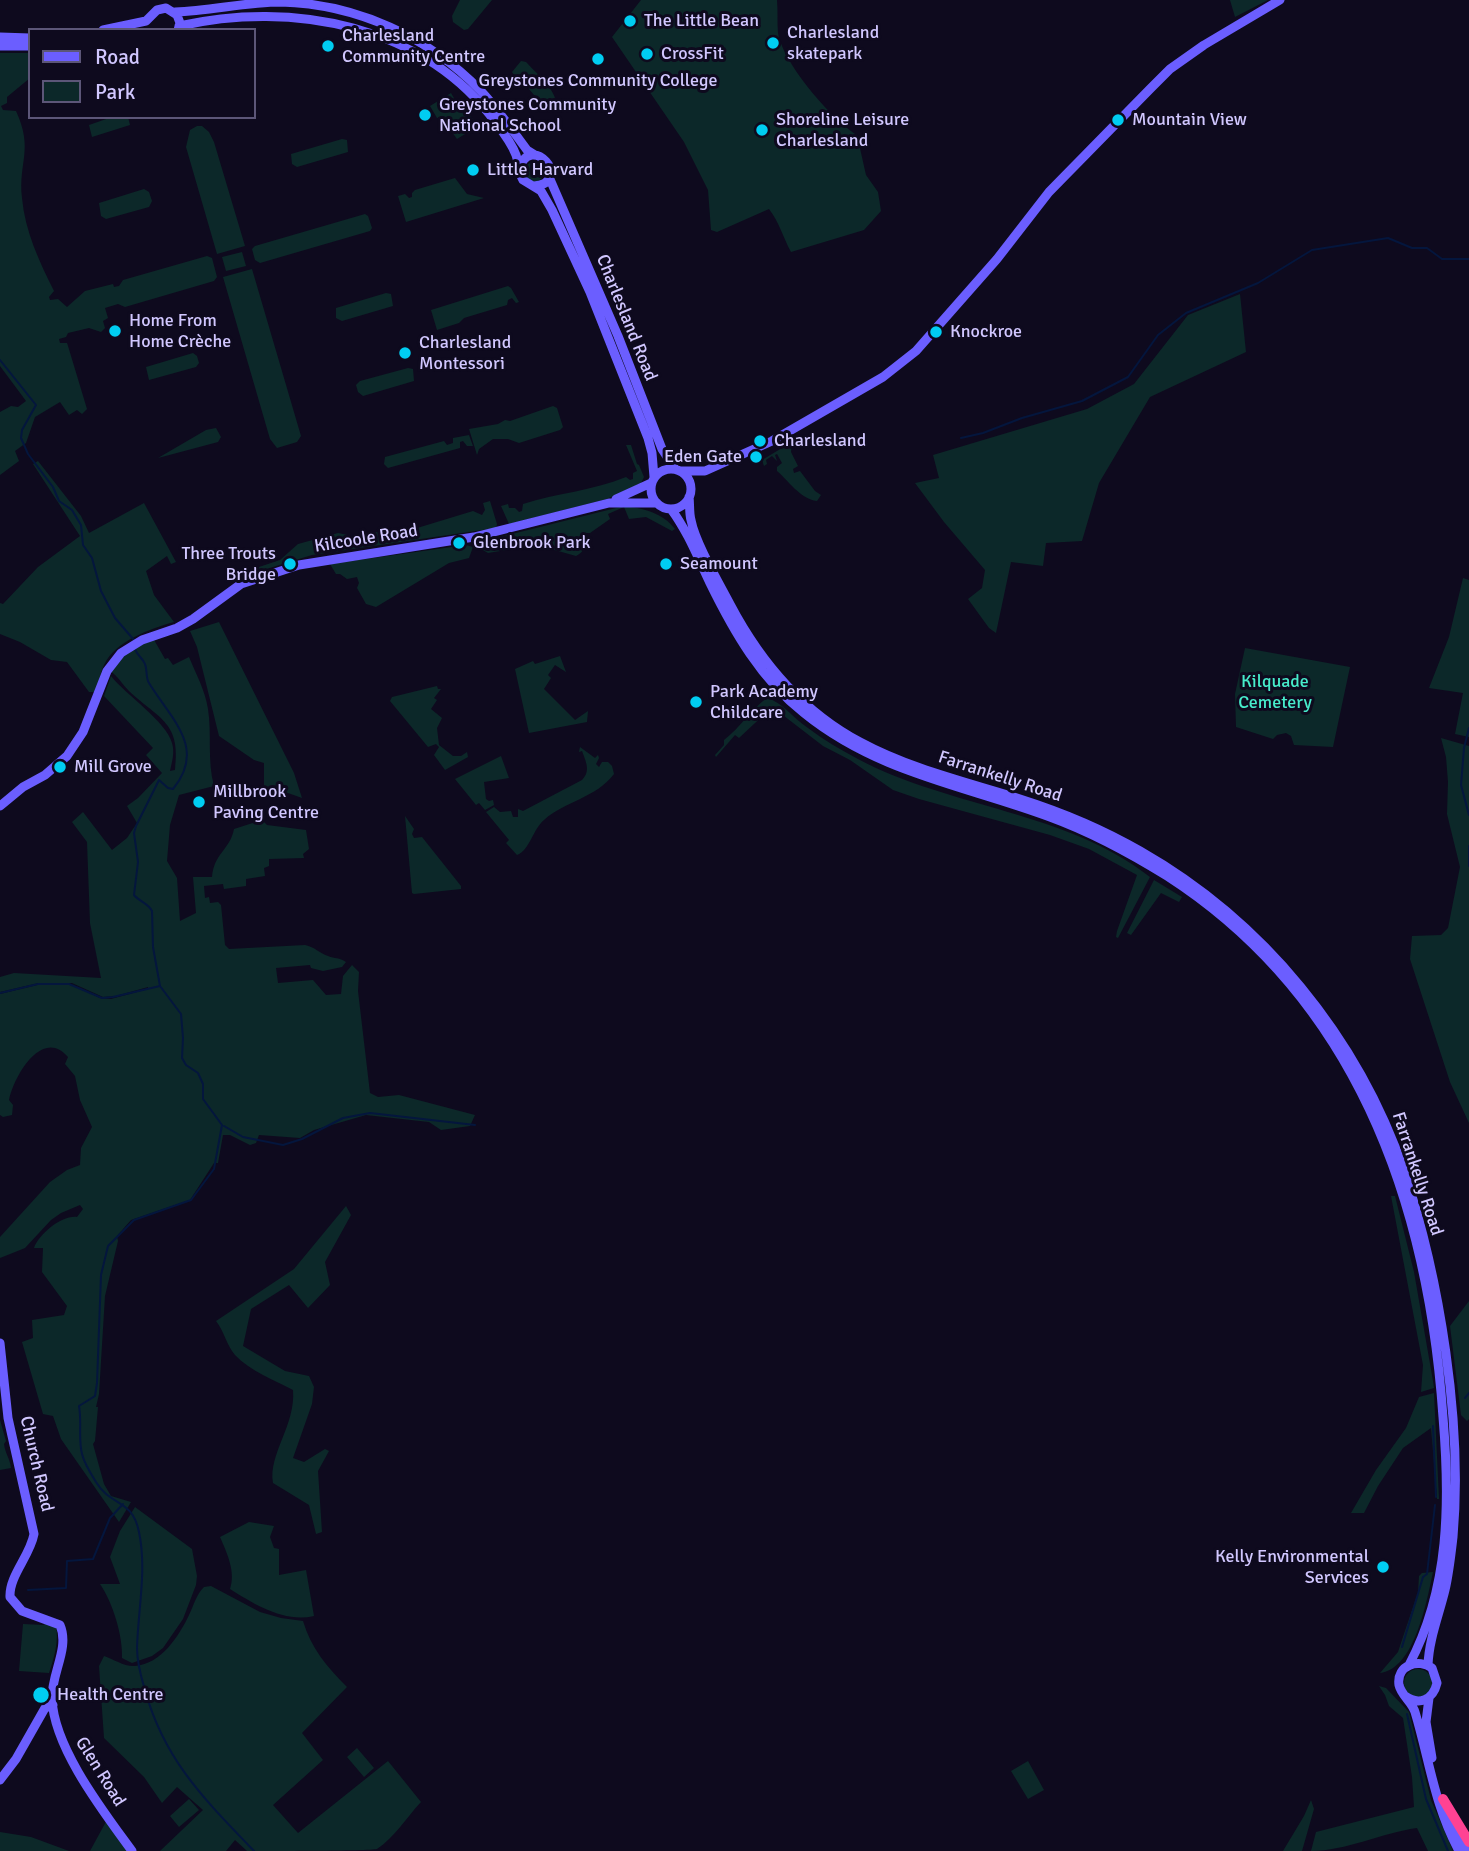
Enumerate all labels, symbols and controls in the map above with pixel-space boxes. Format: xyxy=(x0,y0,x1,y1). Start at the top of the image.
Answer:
place label: The Little Bean xyxy=(644,10,759,32)
marker: The Little Bean xyxy=(622,13,638,29)
place label: Charlesland skatepark xyxy=(787,22,879,64)
place label: Charlesland Community Centre xyxy=(342,25,485,68)
legend xyxy=(28,28,256,119)
marker: Charlesland skatepark xyxy=(765,35,781,51)
marker: Charlesland Community Centre xyxy=(320,38,336,54)
place label: CrossFit xyxy=(661,43,724,65)
text: Road xyxy=(95,44,140,70)
marker: CrossFit xyxy=(639,46,655,62)
marker: Greystones Community College xyxy=(590,51,606,67)
place label: Greystones Community College xyxy=(479,70,717,92)
text: Park xyxy=(95,79,135,105)
place label: Greystones Community National School xyxy=(439,94,616,136)
marker: Greystones Community National School xyxy=(417,107,433,123)
place label: Shoreline Leisure Charlesland xyxy=(776,109,909,152)
place label: Mountain View xyxy=(1132,109,1247,131)
marker: Mountain View xyxy=(1110,112,1126,128)
marker: Shoreline Leisure Charlesland xyxy=(754,122,770,138)
place label: Little Harvard xyxy=(487,159,593,181)
marker: Little Harvard xyxy=(465,162,481,178)
street label: Charlesland Road xyxy=(591,252,661,384)
place label: Home From Home Crèche xyxy=(129,310,231,352)
place label: Knockroe xyxy=(950,321,1022,343)
marker: Home From Home Crèche xyxy=(107,323,123,339)
marker: Knockroe xyxy=(928,324,944,340)
place label: Charlesland Montessori xyxy=(419,332,511,374)
marker: Charlesland Montessori xyxy=(397,345,413,361)
place label: Charlesland xyxy=(774,430,866,452)
marker: Charlesland xyxy=(752,433,768,449)
place label: Eden Gate xyxy=(664,446,742,468)
marker: Eden Gate xyxy=(748,449,764,465)
street label: Kilcoole Road xyxy=(313,520,419,558)
place label: Glenbrook Park xyxy=(473,532,591,554)
marker: Glenbrook Park xyxy=(451,535,467,551)
place label: Three Trouts Bridge xyxy=(181,543,276,586)
place label: Seamount xyxy=(680,553,758,575)
marker: Three Trouts Bridge xyxy=(282,556,298,572)
marker: Seamount xyxy=(658,556,674,572)
park label: Kilquade Cemetery xyxy=(1238,671,1312,714)
place label: Park Academy Childcare xyxy=(710,681,818,724)
marker: Park Academy Childcare xyxy=(688,694,704,710)
street label: Farrankelly Road xyxy=(935,747,1065,807)
place label: Mill Grove xyxy=(74,756,152,778)
marker: Mill Grove xyxy=(52,759,68,775)
place label: Millbrook Paving Centre xyxy=(213,781,319,824)
marker: Millbrook Paving Centre xyxy=(191,794,207,810)
street label: Farrankelly Road xyxy=(1387,1109,1447,1239)
street label: Church Road xyxy=(15,1414,57,1514)
place label: Kelly Environmental Services xyxy=(1215,1546,1369,1588)
marker: Kelly Environmental Services xyxy=(1375,1559,1391,1575)
place label: Health Centre xyxy=(57,1684,163,1706)
marker: Health Centre xyxy=(31,1685,51,1705)
street label: Glen Road xyxy=(70,1733,130,1811)

